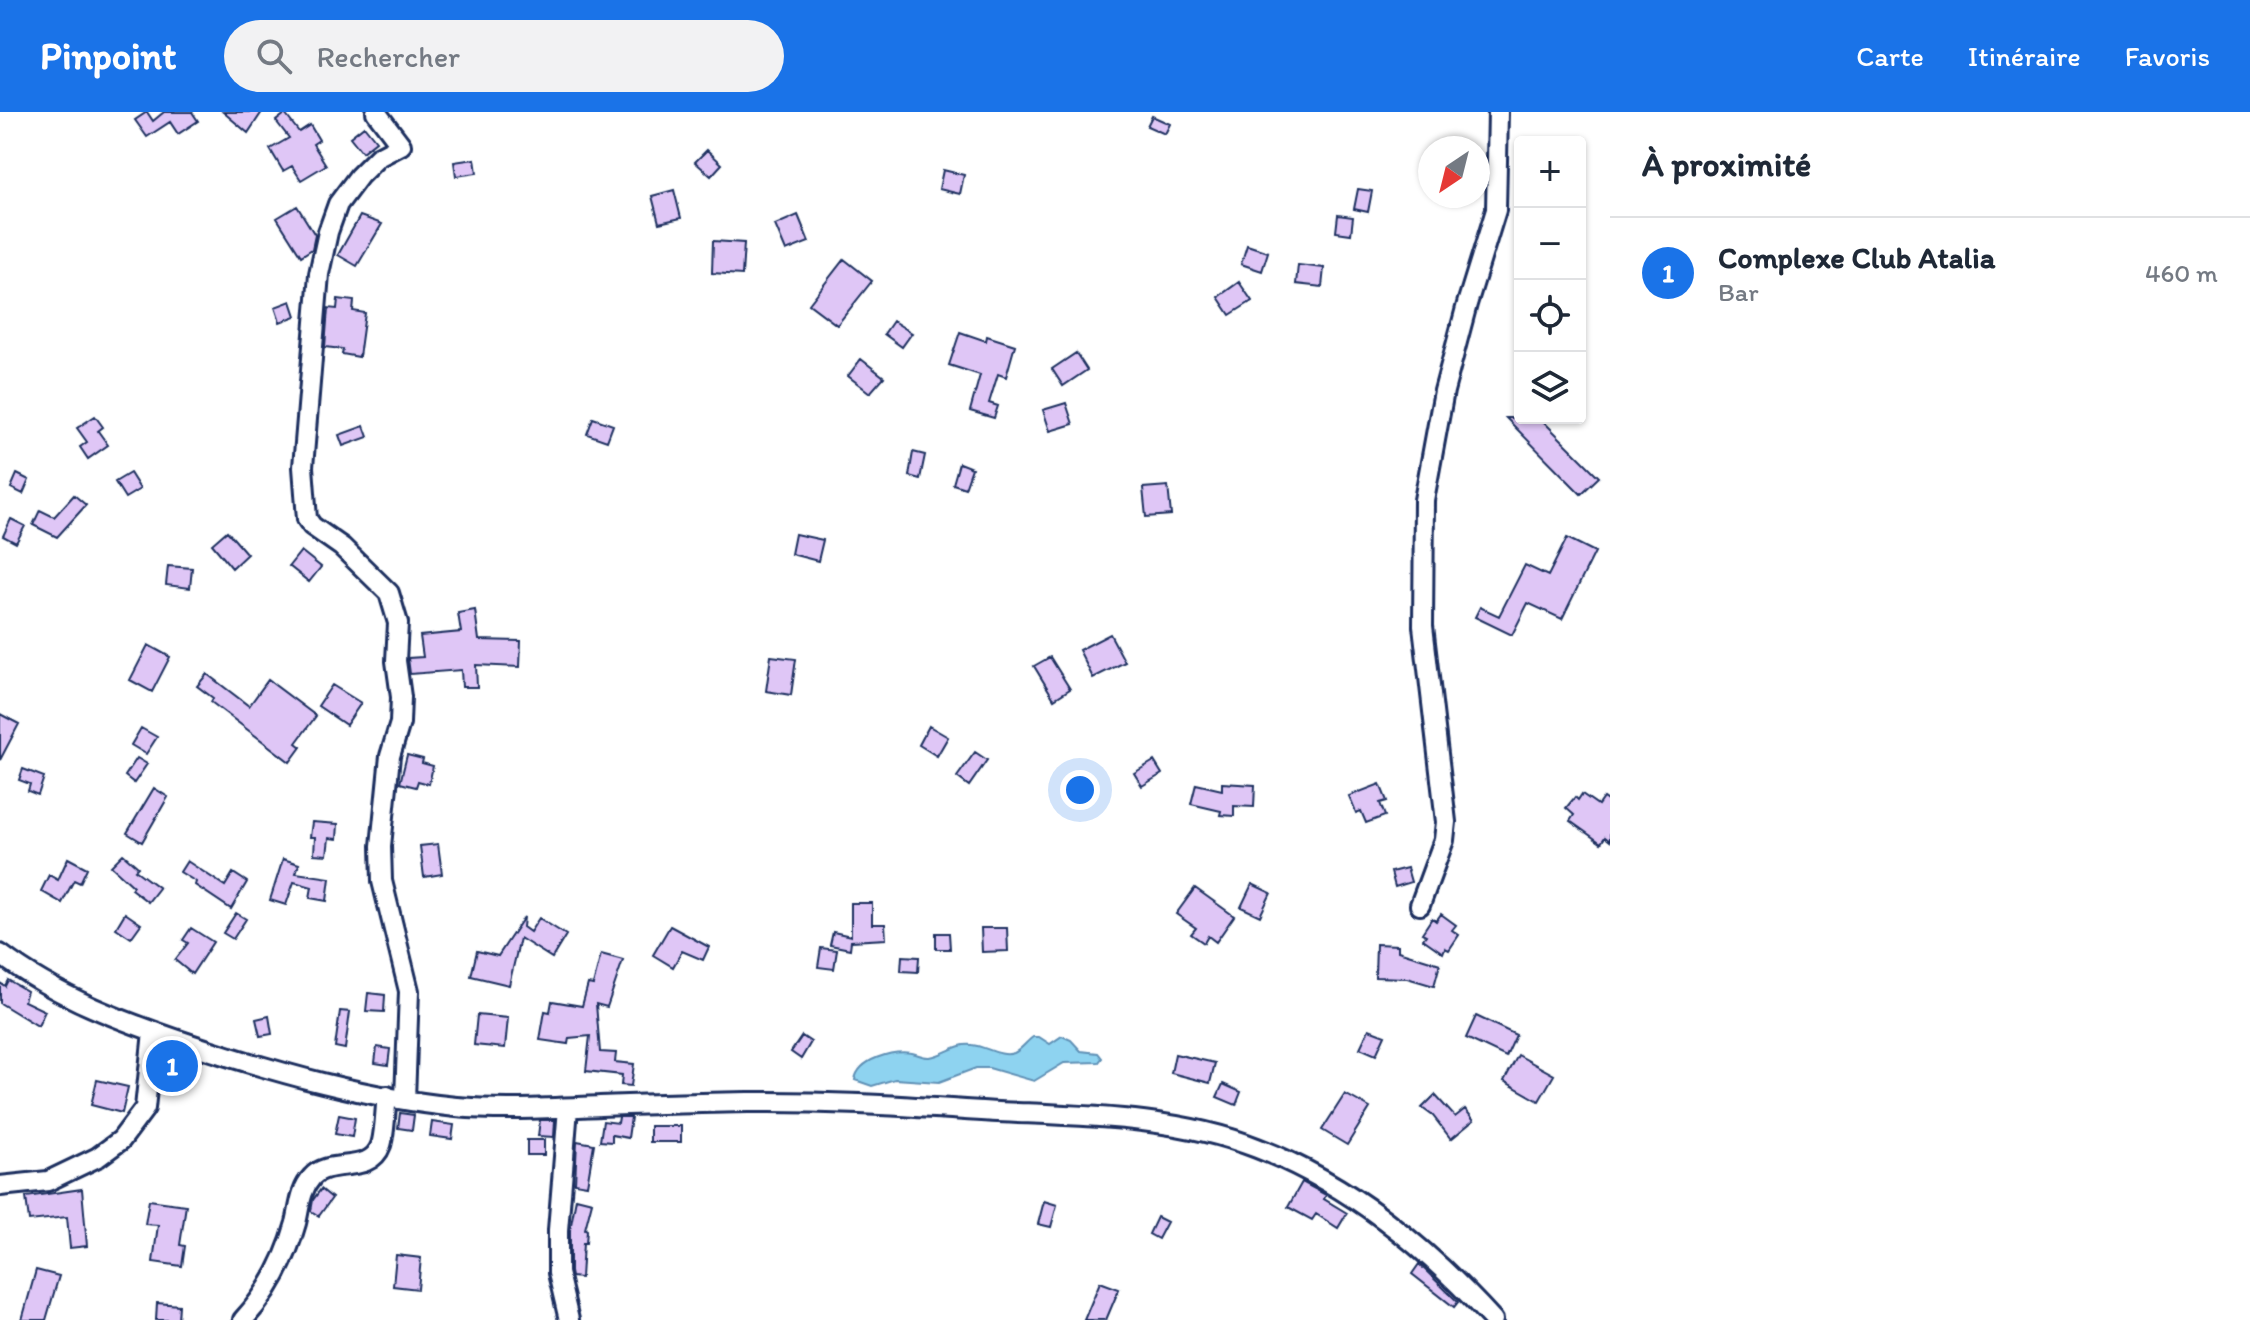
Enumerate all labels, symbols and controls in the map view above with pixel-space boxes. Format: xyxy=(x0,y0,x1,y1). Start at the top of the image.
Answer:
search box xyxy=(224,20,784,92)
text: Pinpoint xyxy=(40,33,176,79)
icon: search xyxy=(252,34,296,78)
text: Rechercher xyxy=(316,38,460,75)
text: Carte xyxy=(1856,39,1924,73)
text: Itinéraire xyxy=(1968,39,2081,73)
text: Favoris xyxy=(2125,39,2210,73)
north arrow xyxy=(1418,136,1490,208)
map controls xyxy=(1514,136,1586,424)
button: + xyxy=(1514,136,1586,208)
text: À proximité xyxy=(1642,144,1811,185)
button: − xyxy=(1514,208,1586,280)
text: Complexe Club Atalia xyxy=(1718,239,1995,276)
text: 1 xyxy=(1662,257,1674,289)
text: 460 m xyxy=(2145,257,2218,289)
text: Bar xyxy=(1718,276,1759,308)
button: locate xyxy=(1514,280,1586,352)
button: layers xyxy=(1514,352,1586,424)
your location xyxy=(1060,770,1100,810)
pin: 1 xyxy=(146,1036,198,1096)

